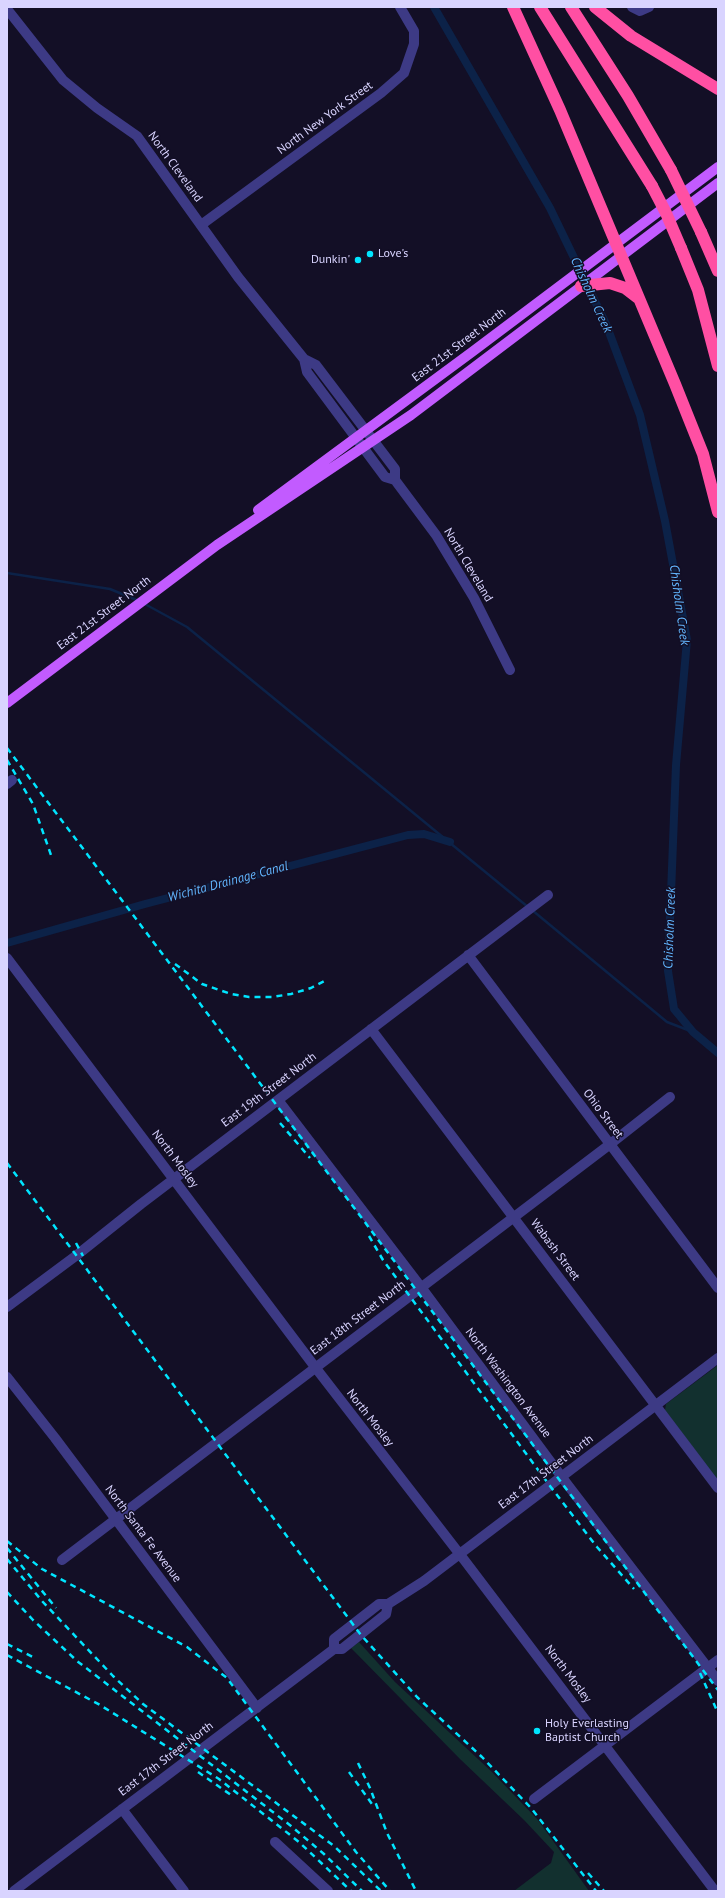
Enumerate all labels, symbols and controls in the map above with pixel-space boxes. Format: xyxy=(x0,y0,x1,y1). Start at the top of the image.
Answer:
street label: North New York Street xyxy=(274,78,376,158)
street label: North Cleveland xyxy=(145,129,205,205)
place label: Love's xyxy=(378,247,408,261)
marker: Love's xyxy=(365,249,375,259)
place label: Dunkin' xyxy=(311,253,350,267)
marker: Dunkin' xyxy=(353,255,363,265)
water label: Chisholm Creek xyxy=(567,255,615,335)
street label: East 21st Street North xyxy=(409,305,509,385)
street label: North Cleveland xyxy=(440,526,496,604)
water label: Chisholm Creek xyxy=(666,564,692,646)
street label: East 21st Street North xyxy=(54,573,154,653)
water label: Wichita Drainage Canal xyxy=(166,858,290,906)
water label: Chisholm Creek xyxy=(661,887,679,969)
street label: East 19th Street North xyxy=(219,1050,319,1130)
street label: Ohio Street xyxy=(580,1086,626,1142)
street label: North Mosley xyxy=(149,1127,201,1191)
street label: Wabash Street xyxy=(527,1216,583,1284)
street label: East 18th Street North xyxy=(308,1278,408,1358)
street label: North Washington Avenue xyxy=(462,1325,554,1441)
street label: North Mosley xyxy=(343,1387,397,1449)
street label: East 17th Street North xyxy=(496,1432,596,1512)
street label: North Santa Fe Avenue xyxy=(102,1483,184,1585)
street label: North Mosley xyxy=(542,1642,594,1706)
place label: Holy Everlasting Baptist Church xyxy=(545,1717,629,1745)
street label: East 17th Street North xyxy=(116,1719,216,1799)
marker: Holy Everlasting Baptist Church xyxy=(532,1726,542,1736)

